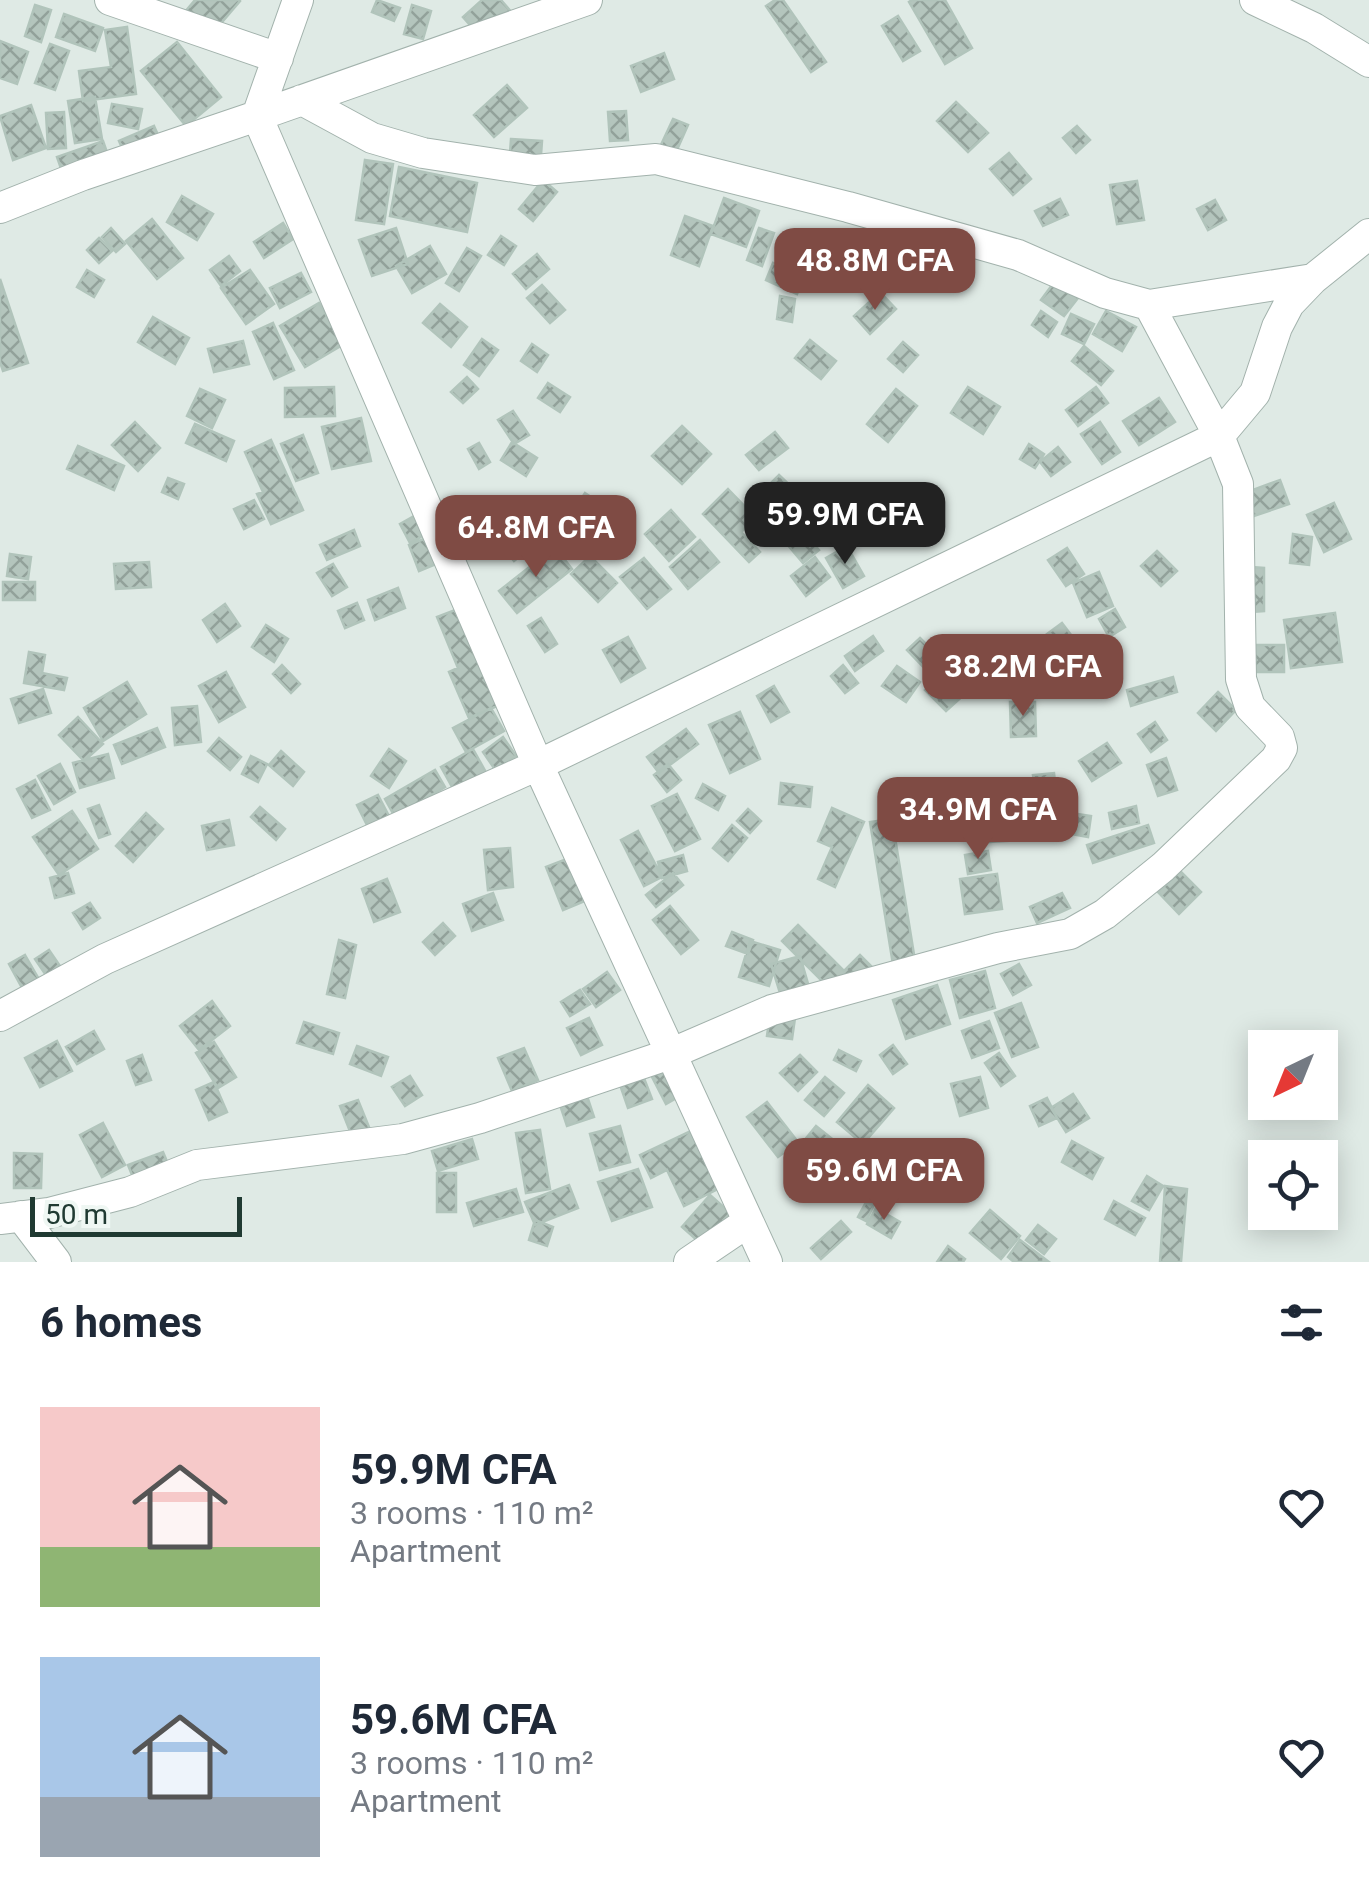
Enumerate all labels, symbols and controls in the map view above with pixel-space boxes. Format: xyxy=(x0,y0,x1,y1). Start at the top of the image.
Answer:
pin: 48.8M CFA xyxy=(761,228,989,313)
text: 48.8M CFA xyxy=(796,241,954,279)
pin: 59.9M CFA xyxy=(731,482,959,567)
pin: 64.8M CFA xyxy=(422,495,650,580)
text: 59.9M CFA xyxy=(766,495,924,533)
text: 64.8M CFA xyxy=(457,508,615,546)
pin: 38.2M CFA xyxy=(909,634,1137,719)
text: 38.2M CFA xyxy=(944,647,1102,685)
pin: 34.9M CFA xyxy=(864,777,1092,862)
text: 34.9M CFA xyxy=(899,790,1057,828)
north arrow xyxy=(1248,1030,1338,1120)
map controls xyxy=(1248,1030,1338,1230)
pin: 59.6M CFA xyxy=(770,1138,998,1223)
button: locate xyxy=(1248,1140,1338,1230)
text: 59.6M CFA xyxy=(805,1151,963,1189)
scale bar xyxy=(30,1192,242,1236)
text: 50 m xyxy=(45,1198,108,1231)
icon: filters xyxy=(1274,1295,1329,1350)
text: 6 homes xyxy=(40,1298,202,1347)
text: 59.9M CFA xyxy=(350,1445,557,1494)
icon: home xyxy=(120,1447,240,1567)
icon: heart xyxy=(1274,1480,1329,1535)
text: 3 rooms · 110 m² xyxy=(350,1494,593,1532)
text: Apartment xyxy=(350,1532,502,1570)
text: 59.6M CFA xyxy=(350,1695,557,1744)
icon: home xyxy=(120,1697,240,1817)
icon: heart xyxy=(1274,1730,1329,1785)
text: 3 rooms · 110 m² xyxy=(350,1744,593,1782)
text: Apartment xyxy=(350,1782,502,1820)

